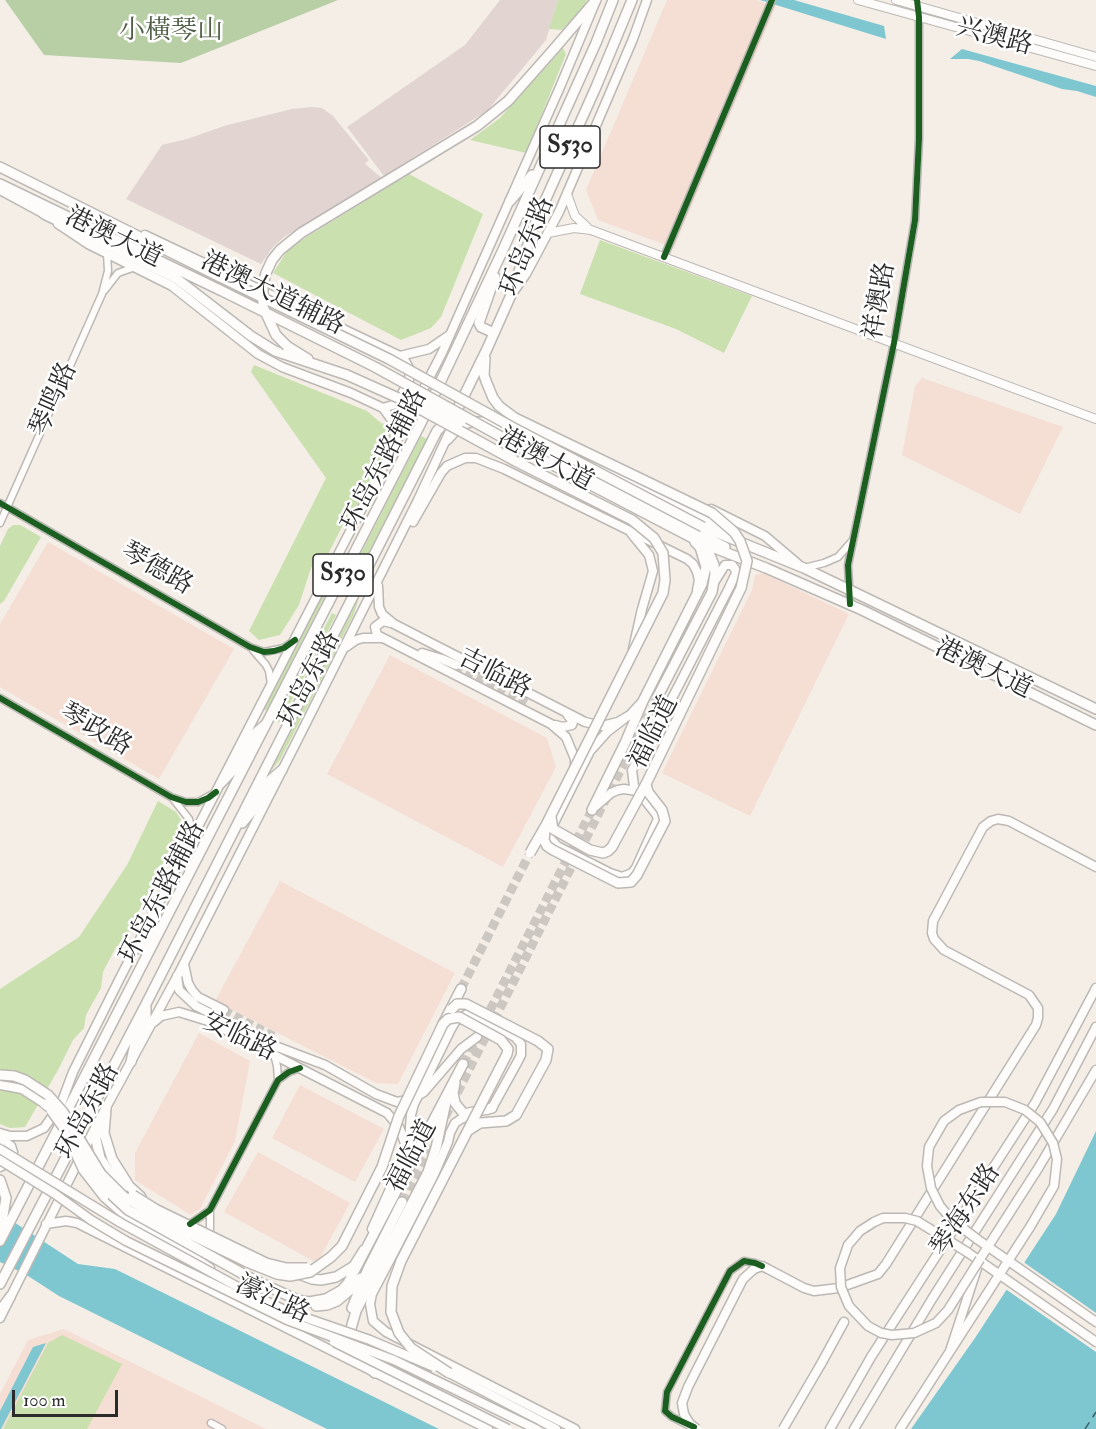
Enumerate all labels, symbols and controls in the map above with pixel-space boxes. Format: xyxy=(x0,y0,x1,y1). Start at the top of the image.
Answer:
street label: 兴澳路 xyxy=(952,13,1036,63)
park label: 小橫琴山 xyxy=(119,16,223,48)
road number: S530 xyxy=(540,126,600,168)
street label: 环岛东路 xyxy=(496,193,562,301)
street label: 港澳大道 xyxy=(59,202,167,276)
street label: 港澳大道辅路 xyxy=(195,247,349,343)
street label: 祥澳路 xyxy=(859,260,903,342)
street label: 琴鸣路 xyxy=(25,358,85,442)
street label: 环岛东路辅路 xyxy=(337,384,435,538)
street label: 港澳大道 xyxy=(492,423,598,499)
street label: 琴德路 xyxy=(114,537,198,603)
road number: S530 xyxy=(313,554,373,596)
street label: 环岛东路 xyxy=(273,627,349,733)
street label: 港澳大道 xyxy=(929,633,1037,707)
street label: 吉临路 xyxy=(452,643,536,707)
street label: 福临道 xyxy=(623,691,687,775)
street label: 琴政路 xyxy=(53,698,137,764)
street label: 环岛东路辅路 xyxy=(115,816,213,970)
street label: 安临路 xyxy=(197,1007,281,1069)
street label: 环岛东路 xyxy=(51,1059,127,1165)
street label: 福临道 xyxy=(381,1115,445,1199)
street label: 琴海东路 xyxy=(926,1159,1008,1263)
street label: 濠江路 xyxy=(230,1270,314,1332)
scale bar xyxy=(15,1378,122,1416)
text: 100 m xyxy=(23,1389,66,1412)

